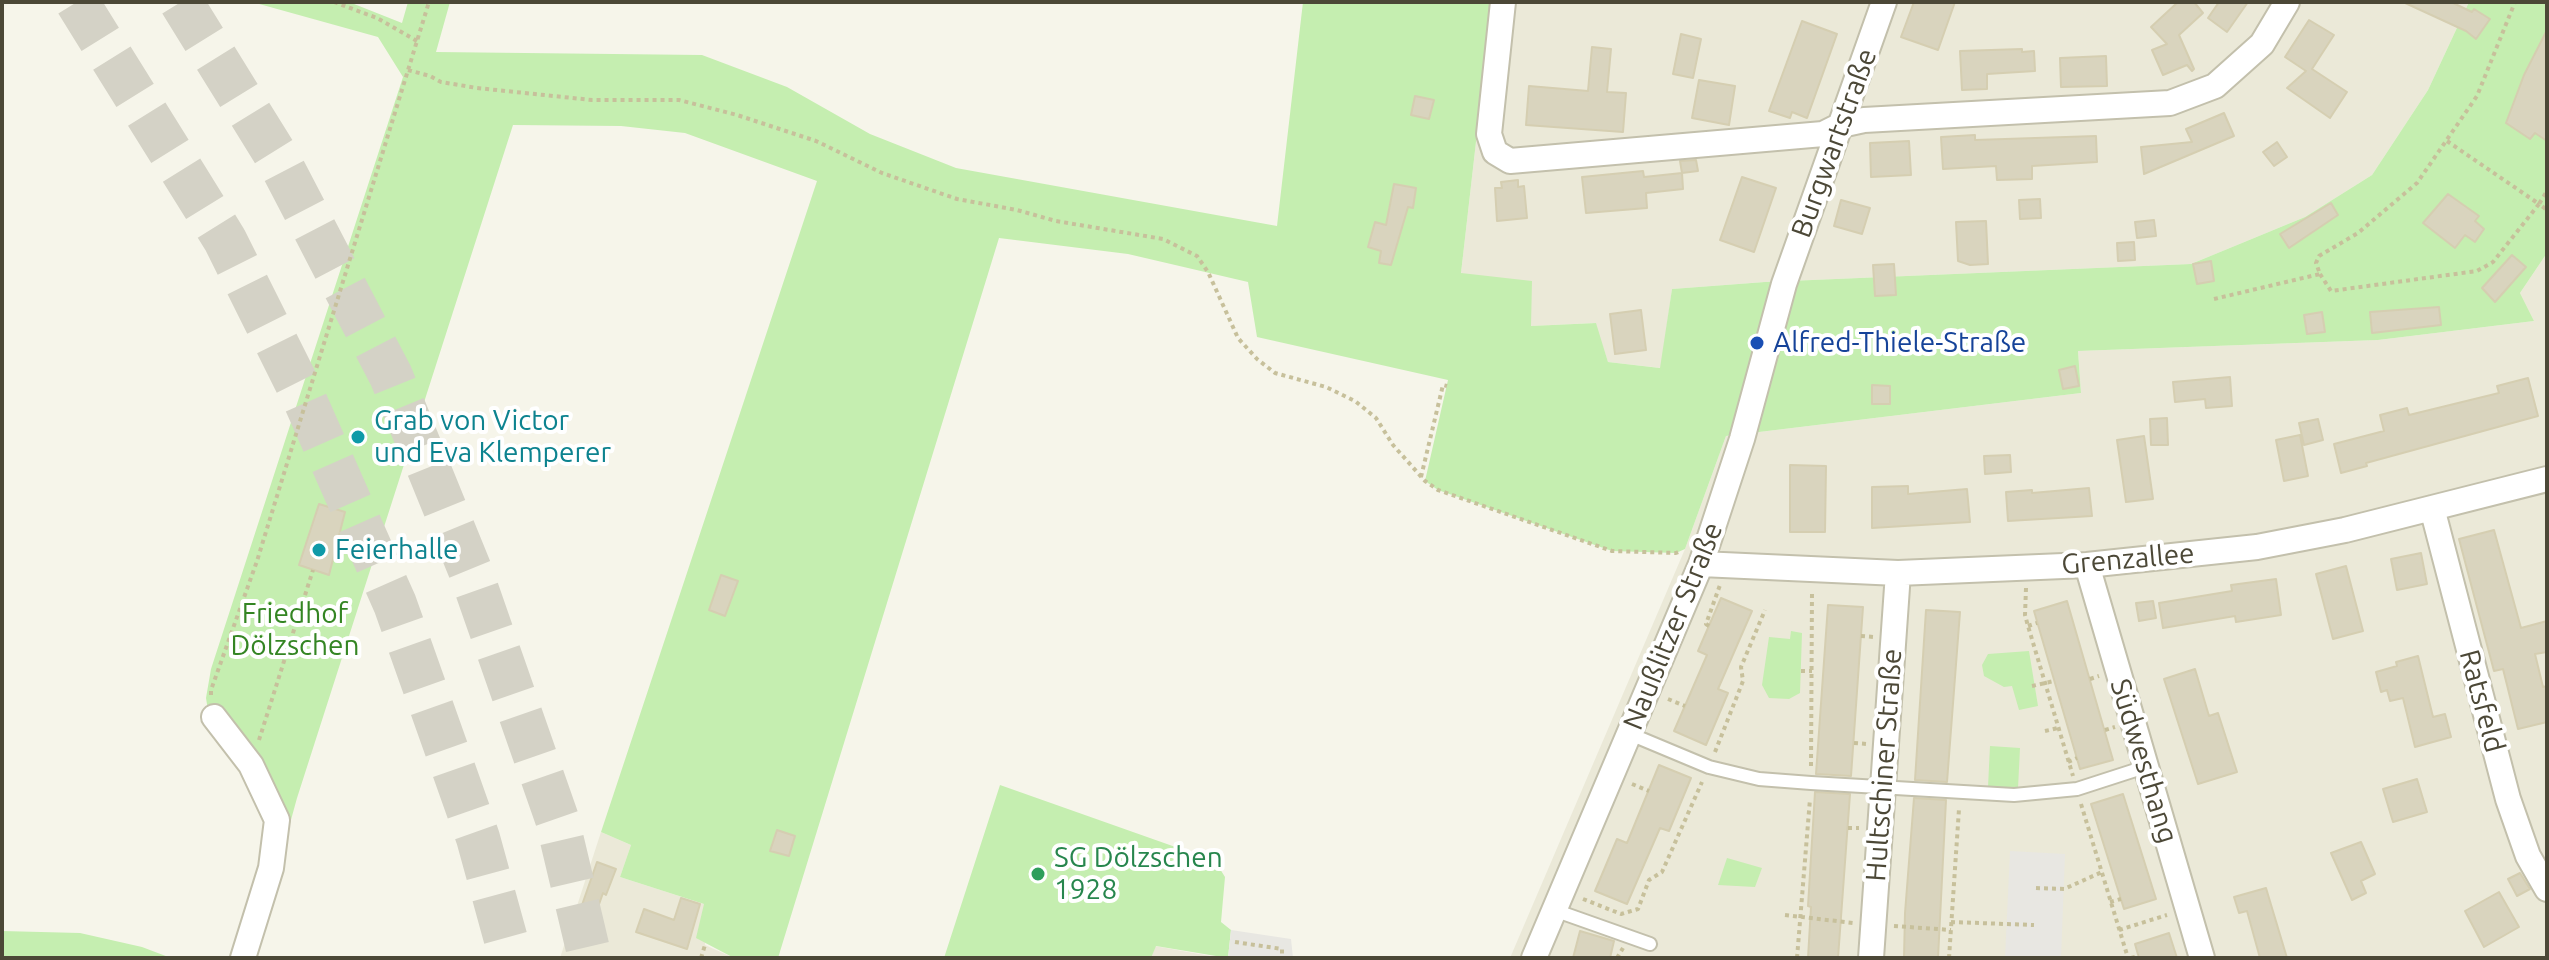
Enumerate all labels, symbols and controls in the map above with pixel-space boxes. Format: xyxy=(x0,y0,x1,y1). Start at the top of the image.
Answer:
street label: Burgwartstraße xyxy=(1784,44,1884,242)
place label: Alfred-Thiele-Straße xyxy=(1773,326,2026,360)
marker: Alfred-Thiele-Straße xyxy=(1748,334,1766,352)
place label: Grab von Victor und Eva Klemperer xyxy=(374,404,611,470)
marker: Grab von Victor und Eva Klemperer xyxy=(349,428,367,446)
street label: Naußlitzer Straße xyxy=(1616,517,1730,735)
place label: Feierhalle xyxy=(335,533,459,567)
street label: Grenzallee xyxy=(2060,536,2196,582)
marker: Feierhalle xyxy=(310,541,328,559)
park label: Friedhof Dölzschen xyxy=(230,597,360,663)
street label: Ratsfeld xyxy=(2452,646,2512,756)
street label: Hultschiner Straße xyxy=(1859,647,1909,883)
street label: Südwesthang xyxy=(2103,675,2185,847)
place label: SG Dölzschen 1928 xyxy=(1054,841,1223,907)
marker: SG Dölzschen 1928 xyxy=(1029,865,1047,883)

